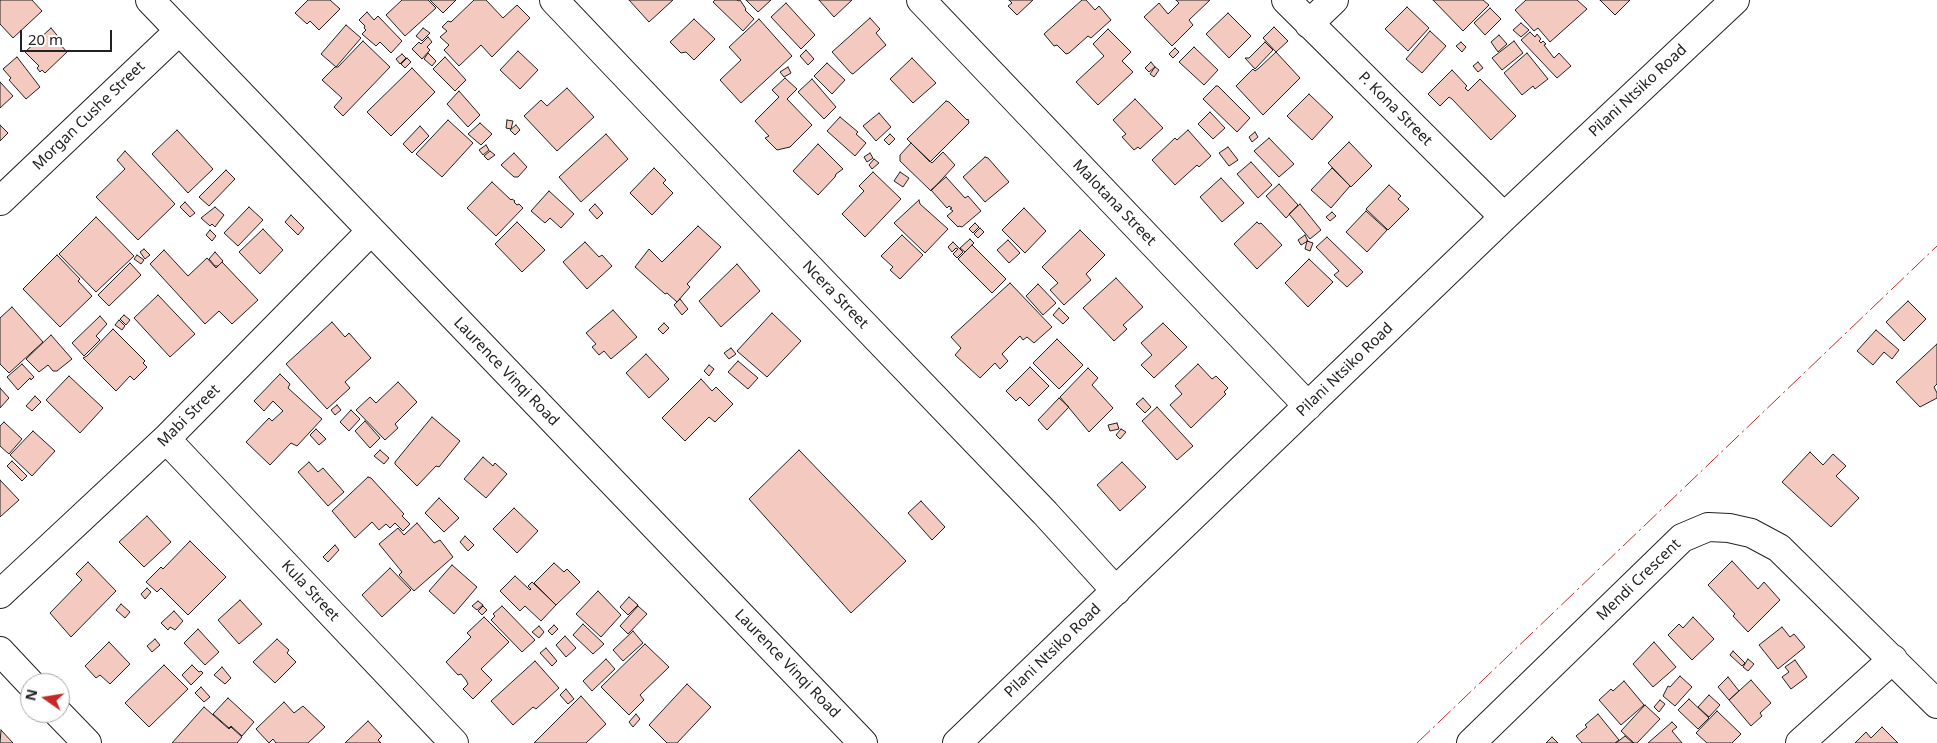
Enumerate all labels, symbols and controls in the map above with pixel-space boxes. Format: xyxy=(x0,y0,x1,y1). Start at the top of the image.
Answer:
scale bar xyxy=(22,20,115,52)
text: 20 m xyxy=(28,29,63,49)
street label: Pilani Ntsiko Road xyxy=(1585,41,1691,141)
street label: Morgan Cushe Street xyxy=(29,58,149,174)
street label: P. Kona Street xyxy=(1354,68,1436,150)
street label: Malotana Street xyxy=(1069,156,1159,250)
street label: Ncera Street xyxy=(798,257,872,333)
street label: Laurence Vinqi Road xyxy=(450,314,562,430)
street label: Pilani Ntsiko Road xyxy=(1293,319,1397,421)
street label: Mabi Street xyxy=(154,381,224,451)
street label: Mendi Crescent xyxy=(1593,535,1685,625)
street label: Kula Street xyxy=(277,557,343,625)
street label: Pilani Ntsiko Road xyxy=(1001,600,1105,702)
street label: Laurence Vinqi Road xyxy=(731,606,843,722)
north arrow xyxy=(20,673,70,723)
text: N xyxy=(20,687,41,702)

